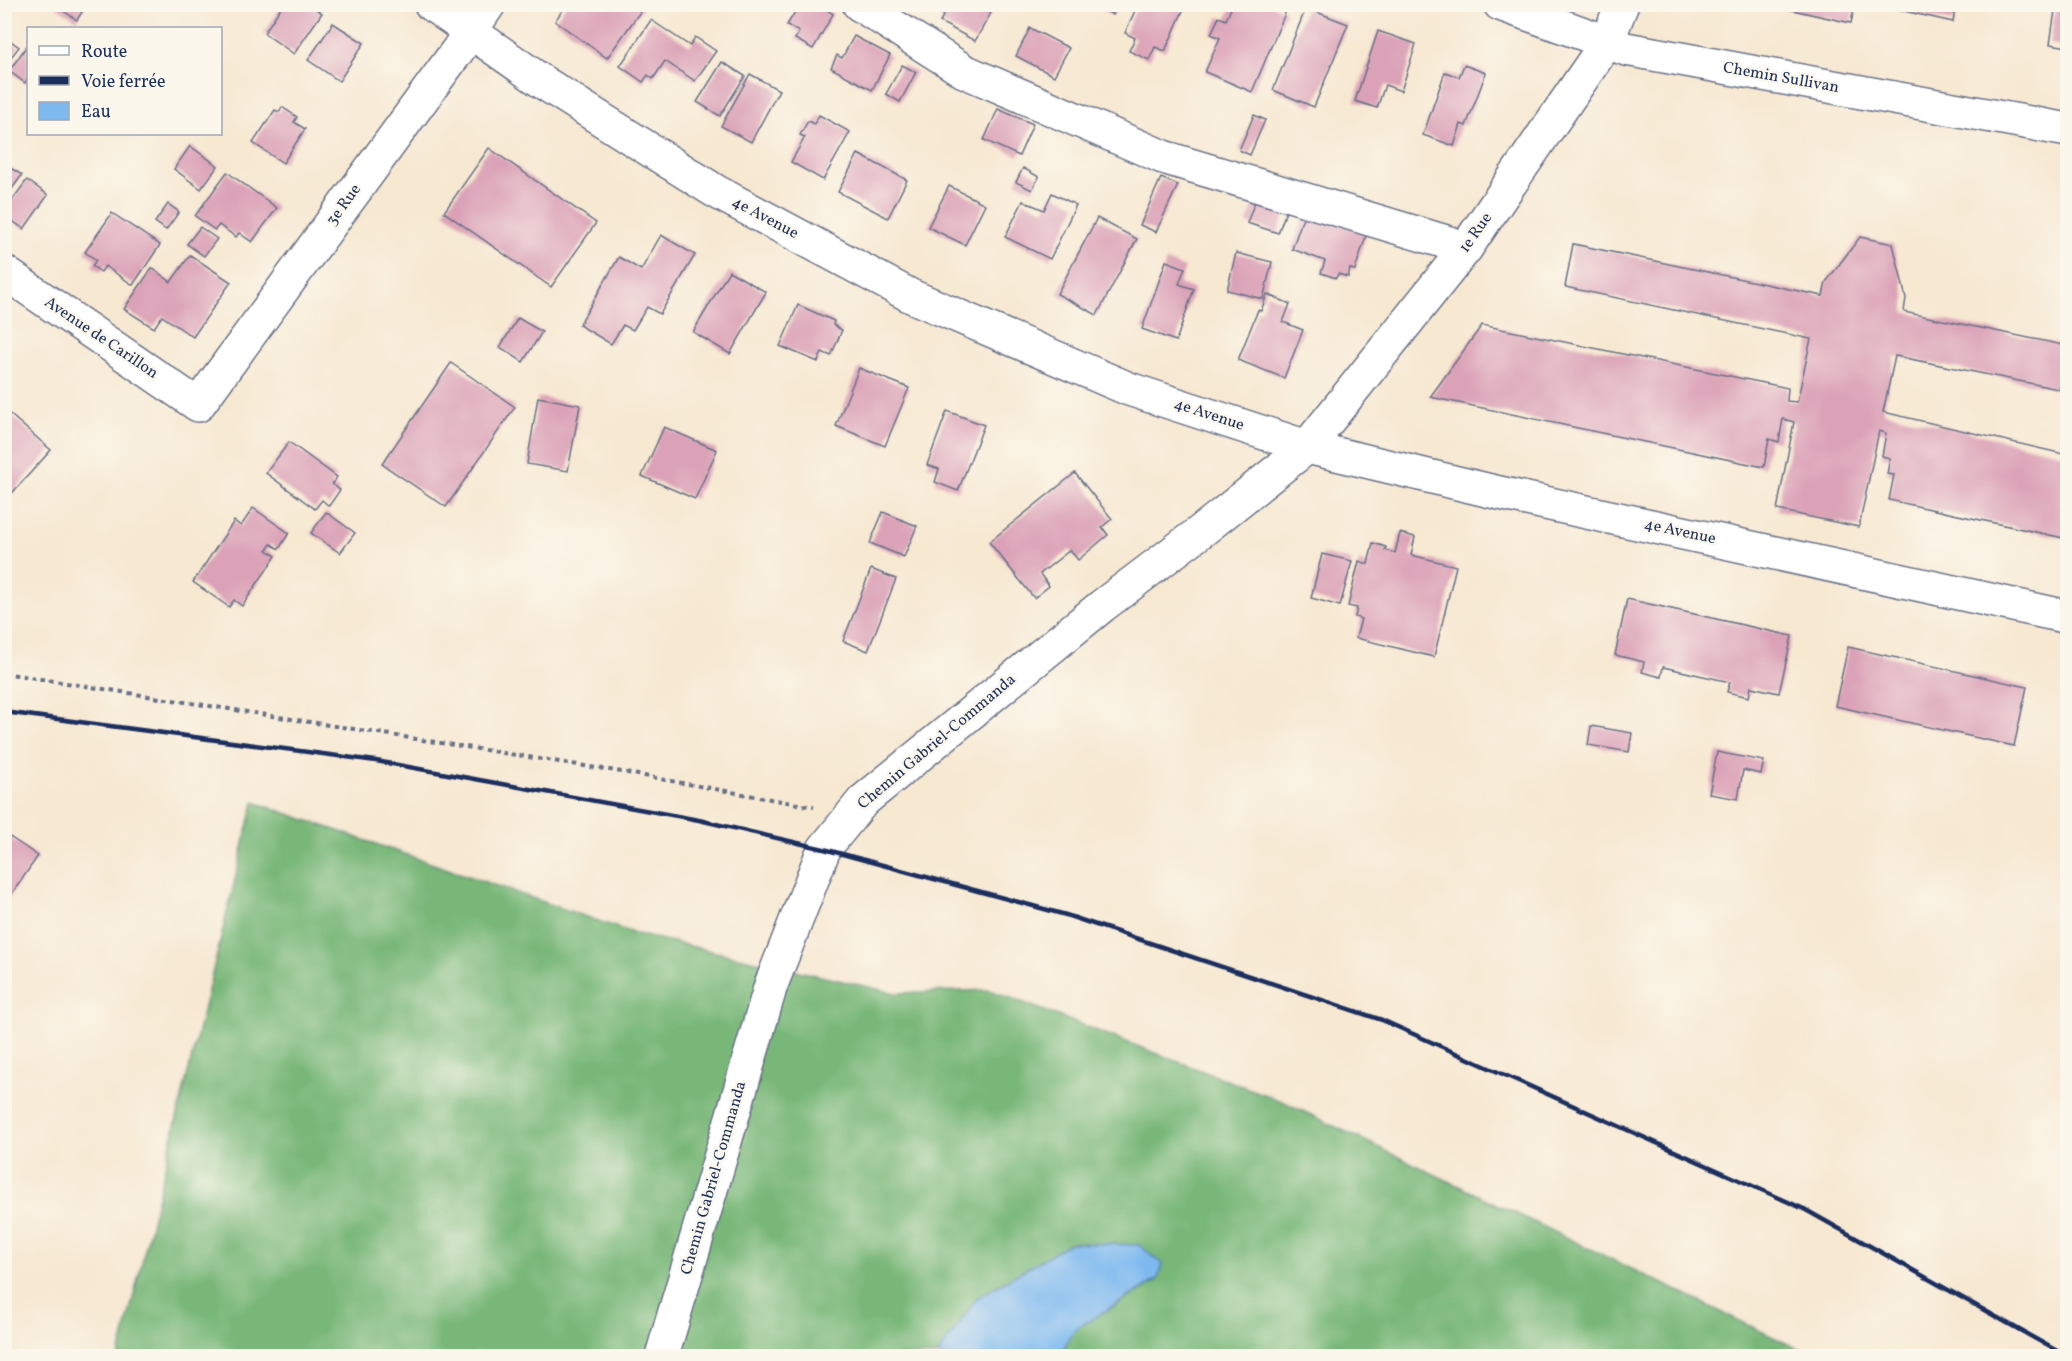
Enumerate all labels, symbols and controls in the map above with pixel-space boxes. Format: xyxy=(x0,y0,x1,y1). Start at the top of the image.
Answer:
legend xyxy=(27,27,222,135)
text: Route xyxy=(81,40,127,65)
street label: Chemin Sullivan xyxy=(1721,57,1841,99)
text: Voie ferrée xyxy=(81,70,166,95)
text: Eau xyxy=(81,100,111,125)
street label: 3e Rue xyxy=(321,180,367,230)
street label: 4e Avenue xyxy=(728,191,802,245)
street label: 1e Rue xyxy=(1454,208,1498,258)
street label: Avenue de Carillon xyxy=(40,292,162,384)
street label: 4e Avenue xyxy=(1171,393,1247,437)
street label: 4e Avenue xyxy=(1642,514,1718,550)
street label: Chemin Gabriel-Commanda xyxy=(853,669,1021,815)
street label: Chemin Gabriel-Commanda xyxy=(676,1079,752,1277)

